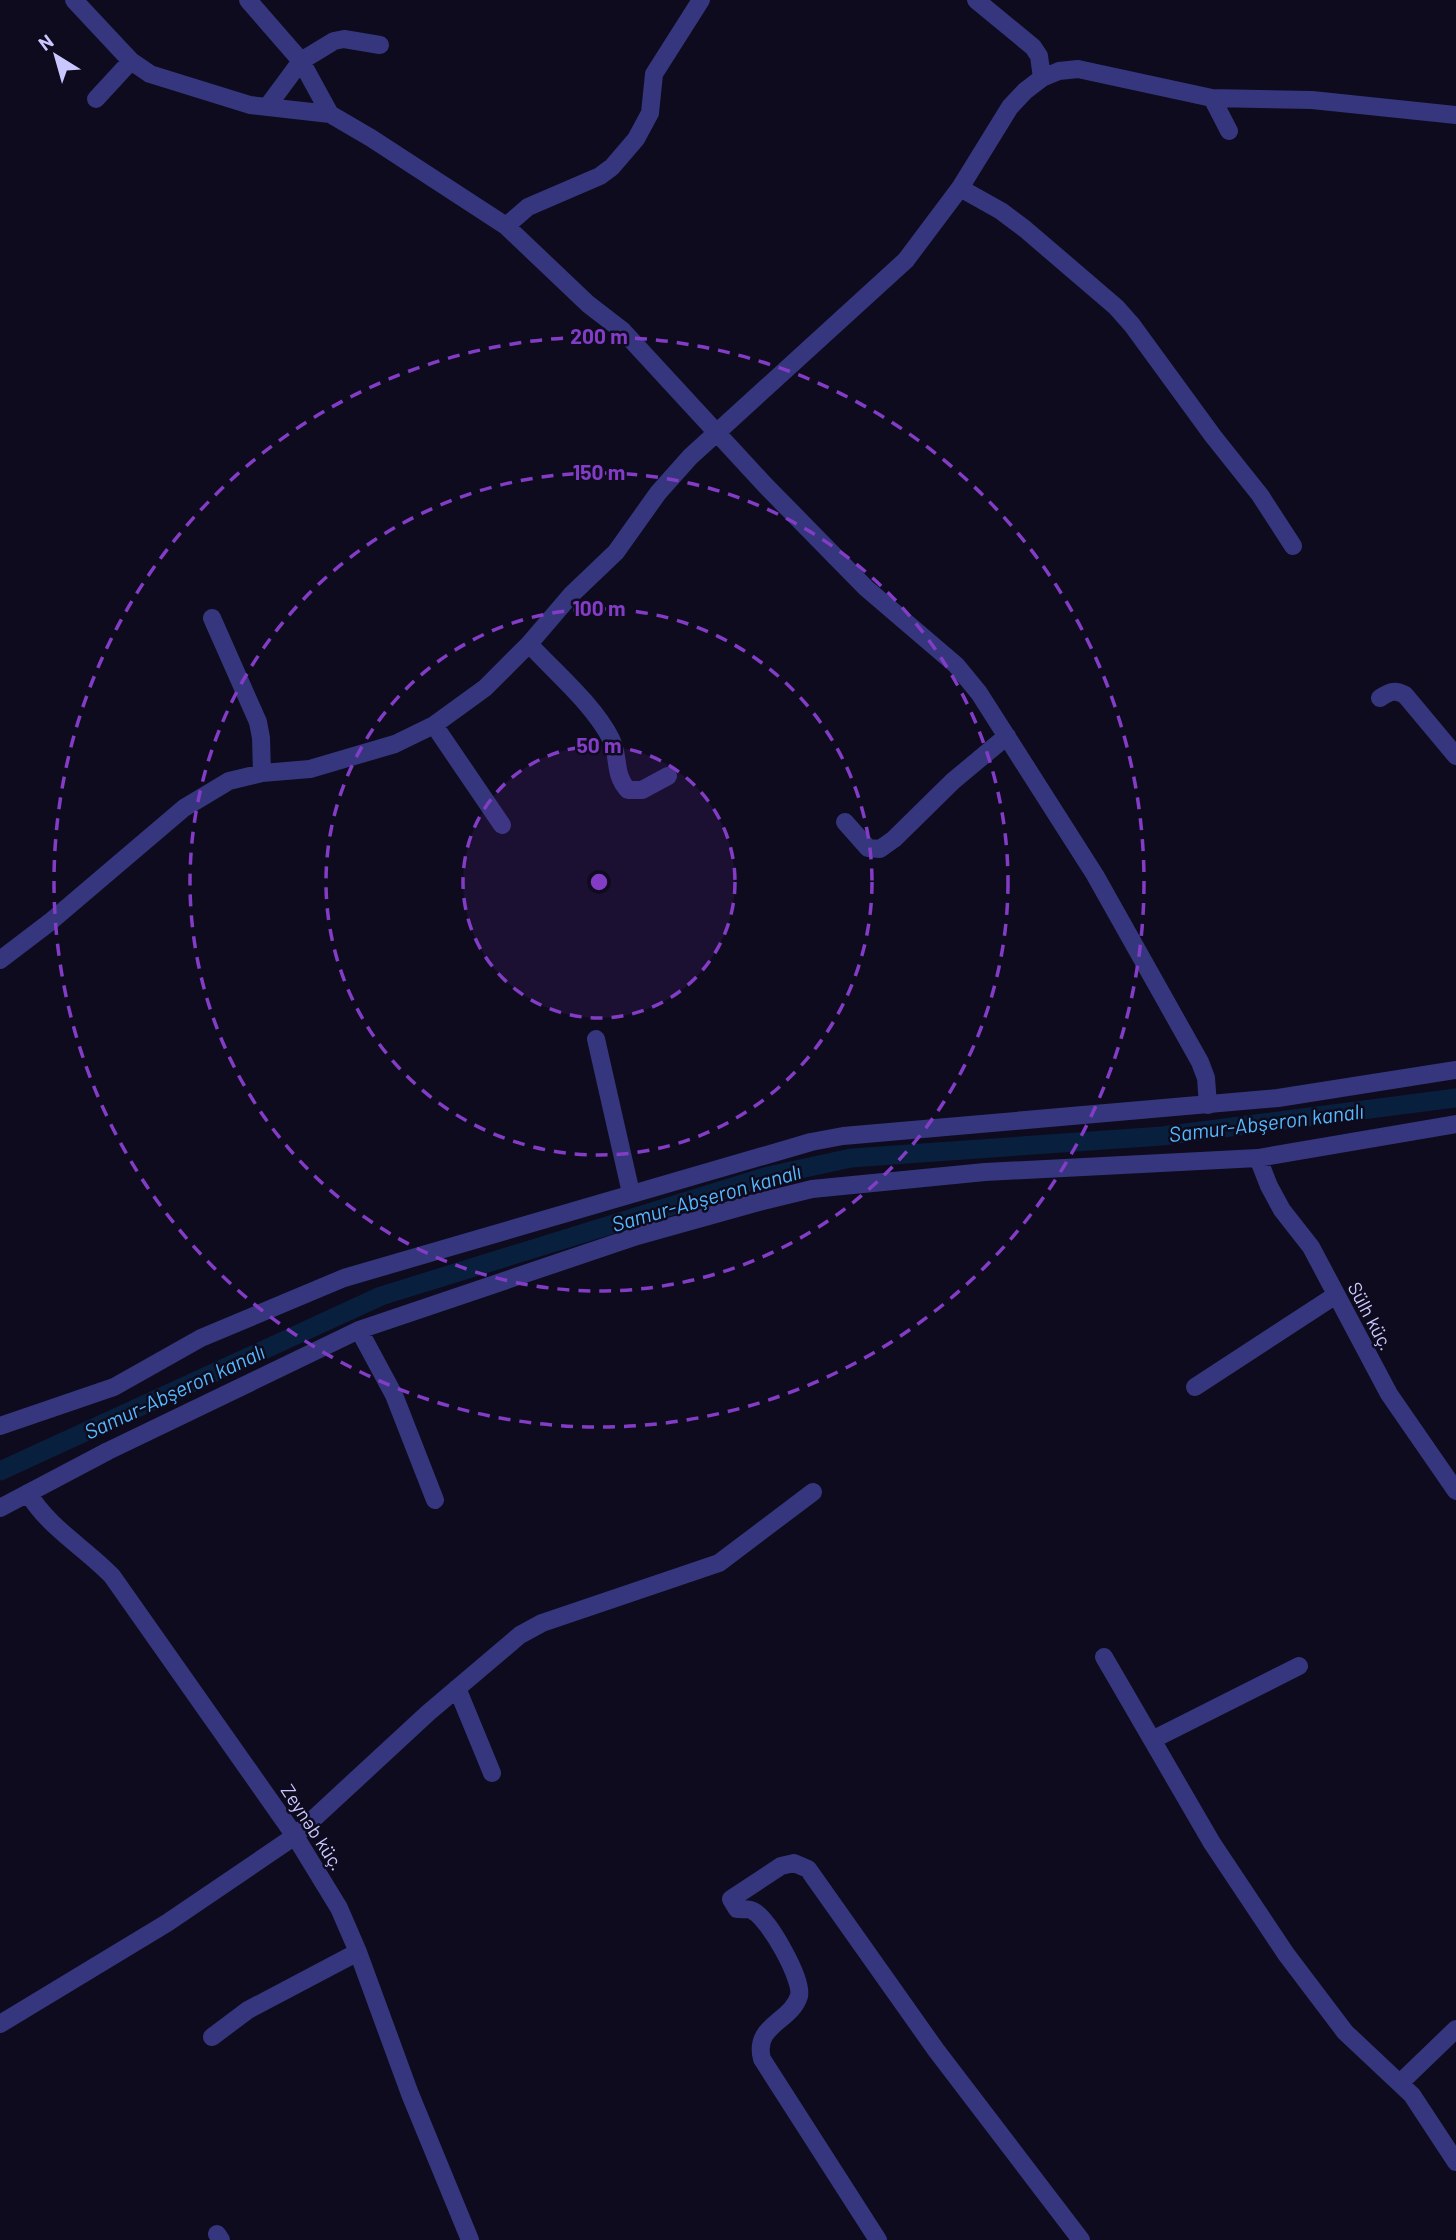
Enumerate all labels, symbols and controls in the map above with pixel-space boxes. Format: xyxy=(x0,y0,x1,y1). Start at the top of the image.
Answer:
north arrow xyxy=(21,21,91,91)
text: N xyxy=(33,29,57,55)
text: 200 m xyxy=(570,323,628,348)
text: 150 m xyxy=(573,459,625,484)
text: 100 m xyxy=(572,595,626,620)
text: 50 m xyxy=(576,732,622,757)
centre of rings xyxy=(587,870,611,894)
water label: Samur-Abşeron kanalı xyxy=(1167,1098,1365,1146)
water label: Samur-Abşeron kanalı xyxy=(608,1158,804,1236)
street label: Sülh küç. xyxy=(1343,1278,1399,1354)
water label: Samur-Abşeron kanalı xyxy=(80,1338,268,1444)
street label: Zeynəb küç. xyxy=(277,1780,349,1874)

